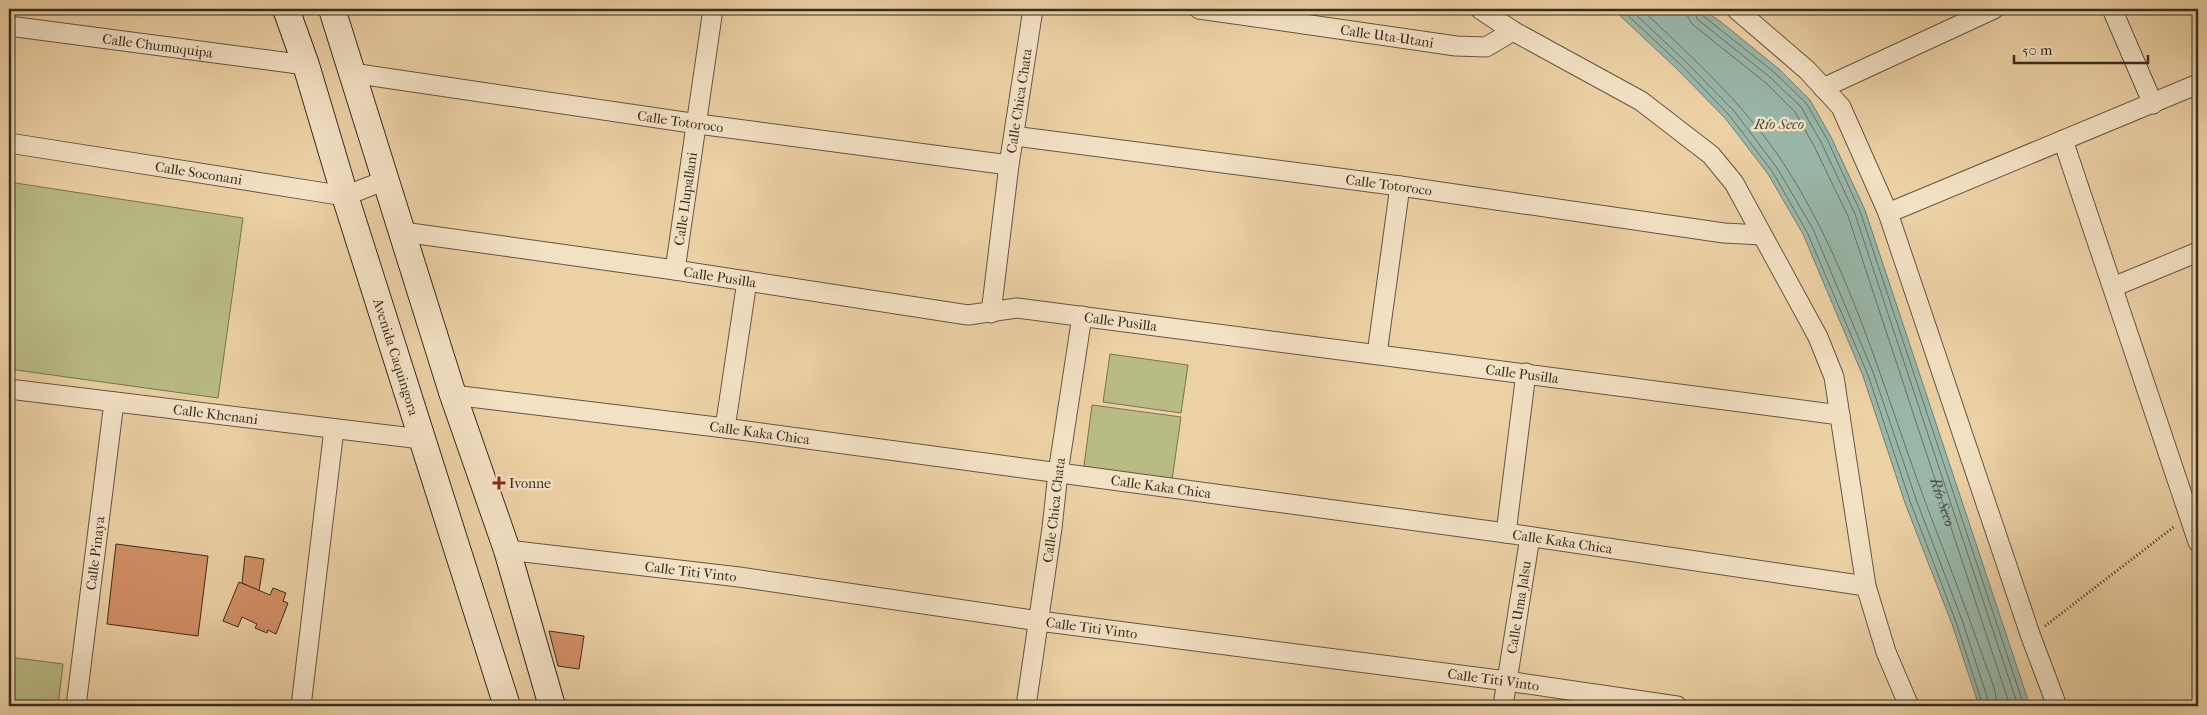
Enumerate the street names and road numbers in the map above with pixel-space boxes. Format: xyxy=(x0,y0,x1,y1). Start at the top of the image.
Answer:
street label: Calle Uta-Utani xyxy=(1339,21,1435,52)
street label: Calle Chumuquipa xyxy=(101,30,214,62)
street label: Calle Chica Chata xyxy=(1003,47,1036,155)
street label: Calle Totoroco xyxy=(636,107,725,136)
street label: Calle Llupallani xyxy=(671,151,701,247)
street label: Calle Soconani xyxy=(154,158,243,189)
street label: Calle Totoroco xyxy=(1345,171,1433,200)
street label: Calle Pusilla xyxy=(682,263,758,291)
street label: Avenida Caquingora xyxy=(369,295,422,418)
street label: Calle Pusilla xyxy=(1083,309,1159,335)
street label: Calle Pusilla xyxy=(1485,361,1560,387)
street label: Calle Khenani xyxy=(172,401,259,428)
street label: Calle Kaka Chica xyxy=(709,418,811,448)
street label: Calle Chica Chata xyxy=(1039,456,1069,564)
street label: Calle Kaka Chica xyxy=(1110,472,1213,502)
street label: Calle Pinaya xyxy=(83,515,109,591)
street label: Calle Kaka Chica xyxy=(1511,526,1614,558)
street label: Calle Titi Vinto xyxy=(644,558,738,586)
street label: Calle Uma Jalsu xyxy=(1503,560,1535,655)
street label: Calle Titi Vinto xyxy=(1045,614,1139,643)
street label: Calle Titi Vinto xyxy=(1447,665,1540,695)

